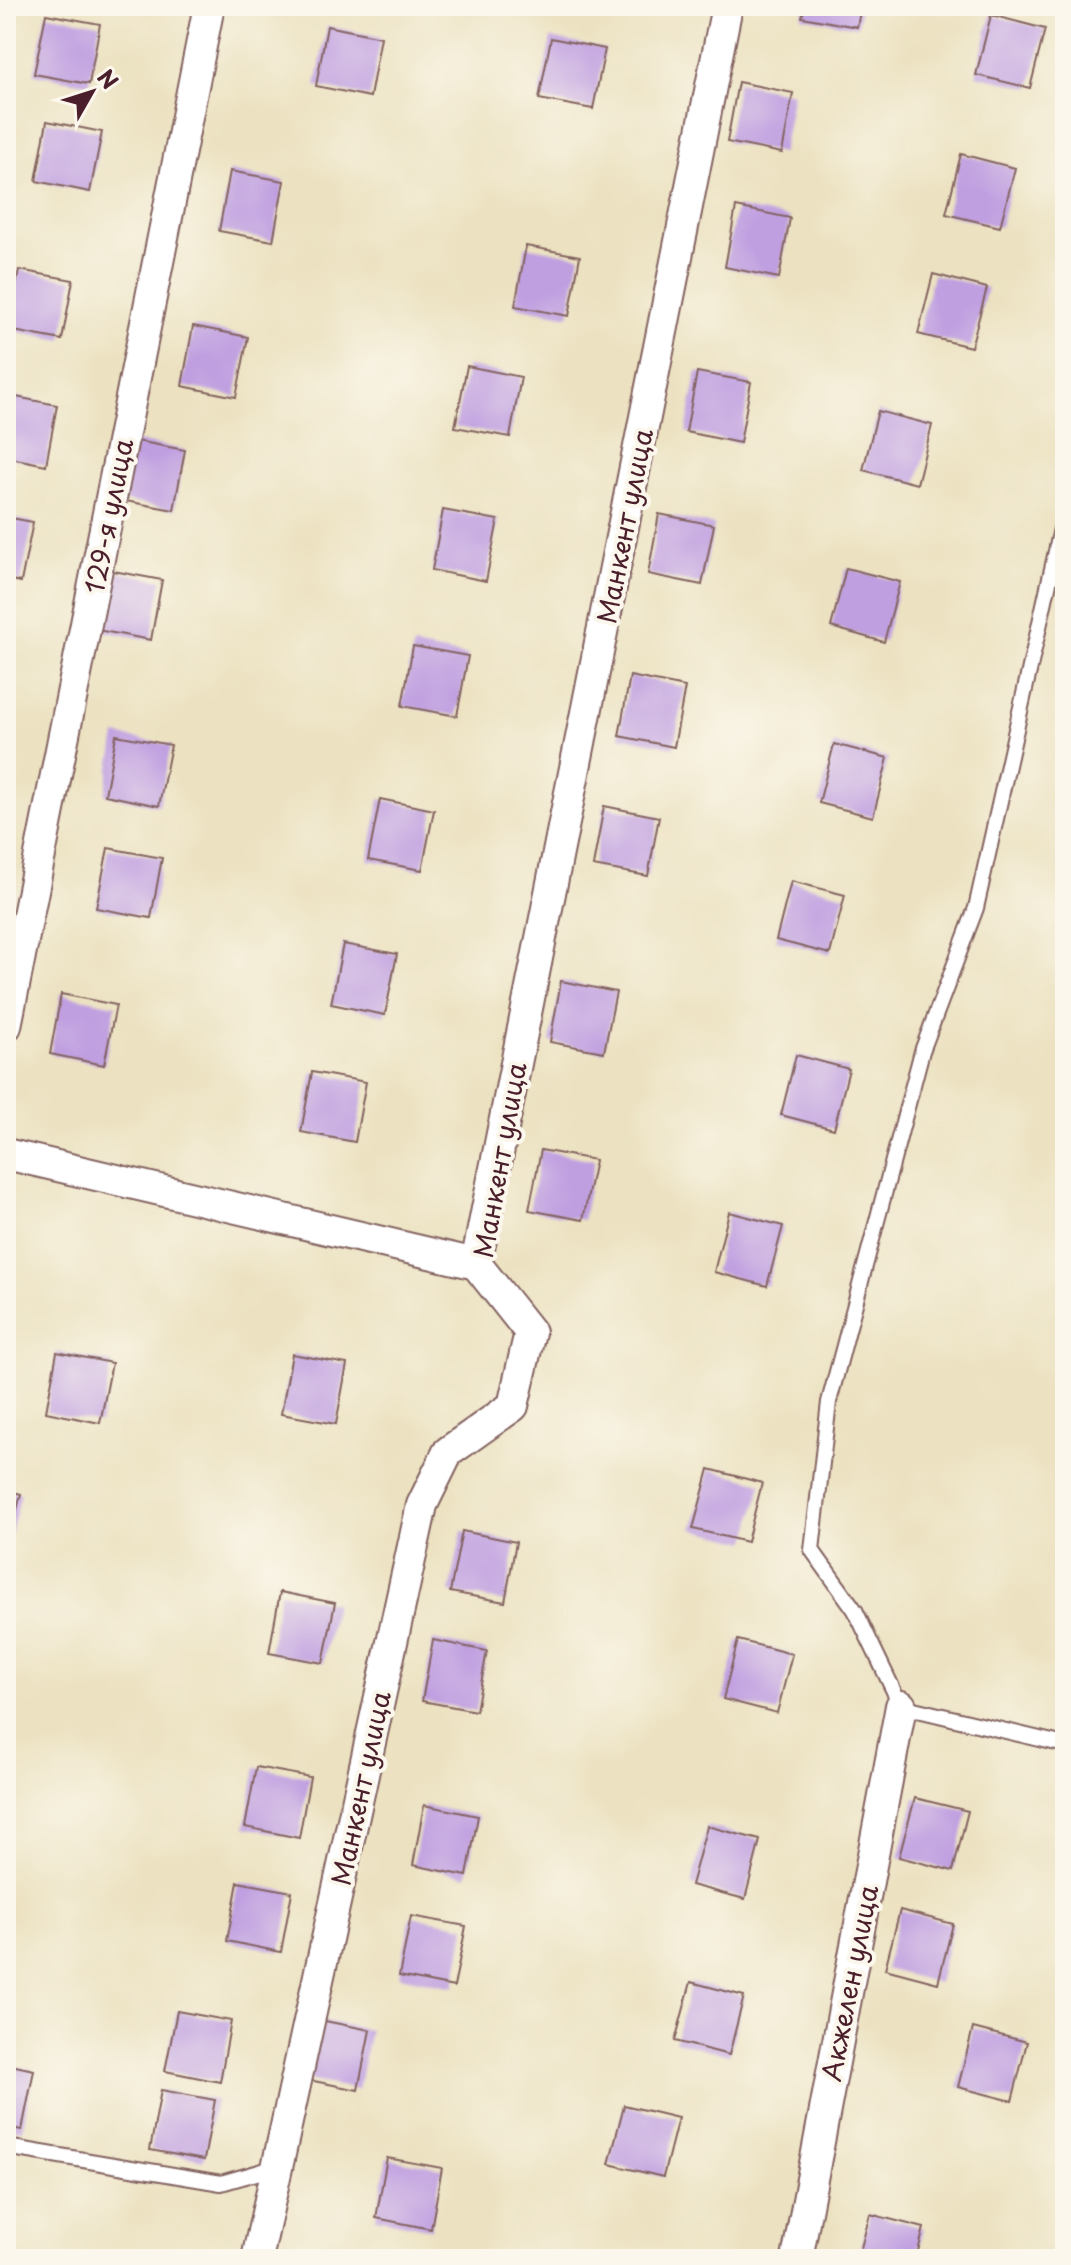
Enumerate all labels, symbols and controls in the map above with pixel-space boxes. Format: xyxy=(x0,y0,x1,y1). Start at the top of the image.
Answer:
north arrow xyxy=(52,52,132,132)
text: N xyxy=(90,61,127,96)
street label: Манкент улица xyxy=(586,425,662,627)
street label: 129-я улица xyxy=(74,435,142,597)
street label: Манкент улица xyxy=(463,1059,535,1261)
street label: Манкент улица xyxy=(320,1687,400,1889)
street label: Акжелен улица xyxy=(811,1881,887,2085)

